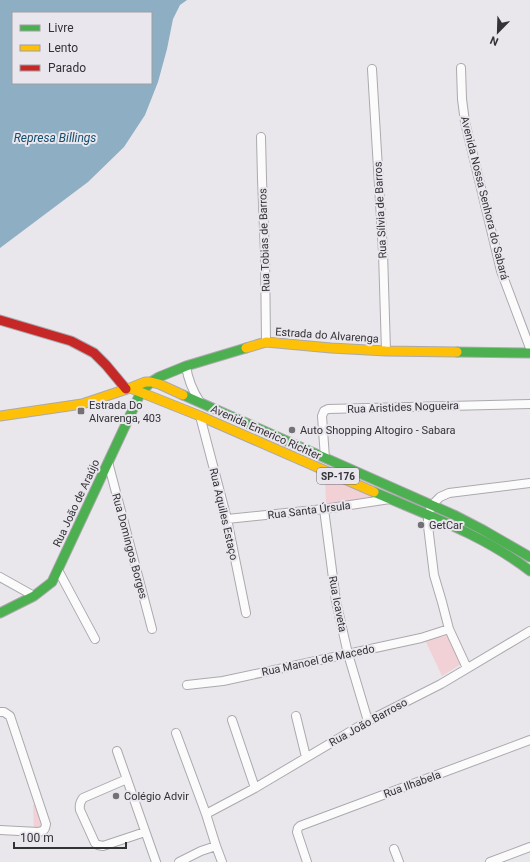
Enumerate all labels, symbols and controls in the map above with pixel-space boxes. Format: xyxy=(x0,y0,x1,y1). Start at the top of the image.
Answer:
legend xyxy=(12,12,152,84)
north arrow xyxy=(478,12,518,52)
text: Livre xyxy=(48,21,74,35)
text: N xyxy=(488,33,500,48)
text: Lento xyxy=(48,41,78,55)
text: Parado xyxy=(48,61,86,75)
street label: Avenida Nossa Senhora do Sabará xyxy=(458,115,511,281)
water label: Represa Billings xyxy=(14,131,96,145)
street label: Rua Sílvia de Barros xyxy=(371,161,390,259)
street label: Rua Tobias de Barros xyxy=(256,188,273,292)
street label: Estrada do Alvarenga xyxy=(275,325,379,346)
place label: Estrada Do Alvarenga, 403 xyxy=(89,399,161,425)
street label: Rua Aristides Nogueira xyxy=(347,399,459,416)
street label: Avenida Emerico Richter xyxy=(209,402,323,463)
marker: Estrada Do Alvarenga, 403 xyxy=(76,406,86,416)
place label: Auto Shopping Altogiro - Sabara xyxy=(300,424,456,437)
marker: Auto Shopping Altogiro - Sabara xyxy=(287,425,297,435)
street label: Rua João de Araújo xyxy=(50,457,102,549)
street label: Rua Aquiles Estaço xyxy=(207,467,240,561)
road number: SP-176 xyxy=(317,468,359,484)
street label: Rua Domingos Borges xyxy=(109,492,150,601)
street label: Rua Santa Úrsula xyxy=(267,499,351,522)
place label: GetCar xyxy=(429,519,463,532)
marker: GetCar xyxy=(416,520,426,530)
street label: Rua Icaveta xyxy=(326,575,349,633)
street label: Rua Manoel de Macedo xyxy=(260,642,376,679)
street label: Rua João Barroso xyxy=(327,696,410,749)
street label: Rua Ilhabela xyxy=(382,768,443,801)
place label: Colégio Advir xyxy=(124,790,189,803)
marker: Colégio Advir xyxy=(111,791,121,801)
scale bar xyxy=(14,824,126,850)
text: 100 m xyxy=(20,831,54,845)

